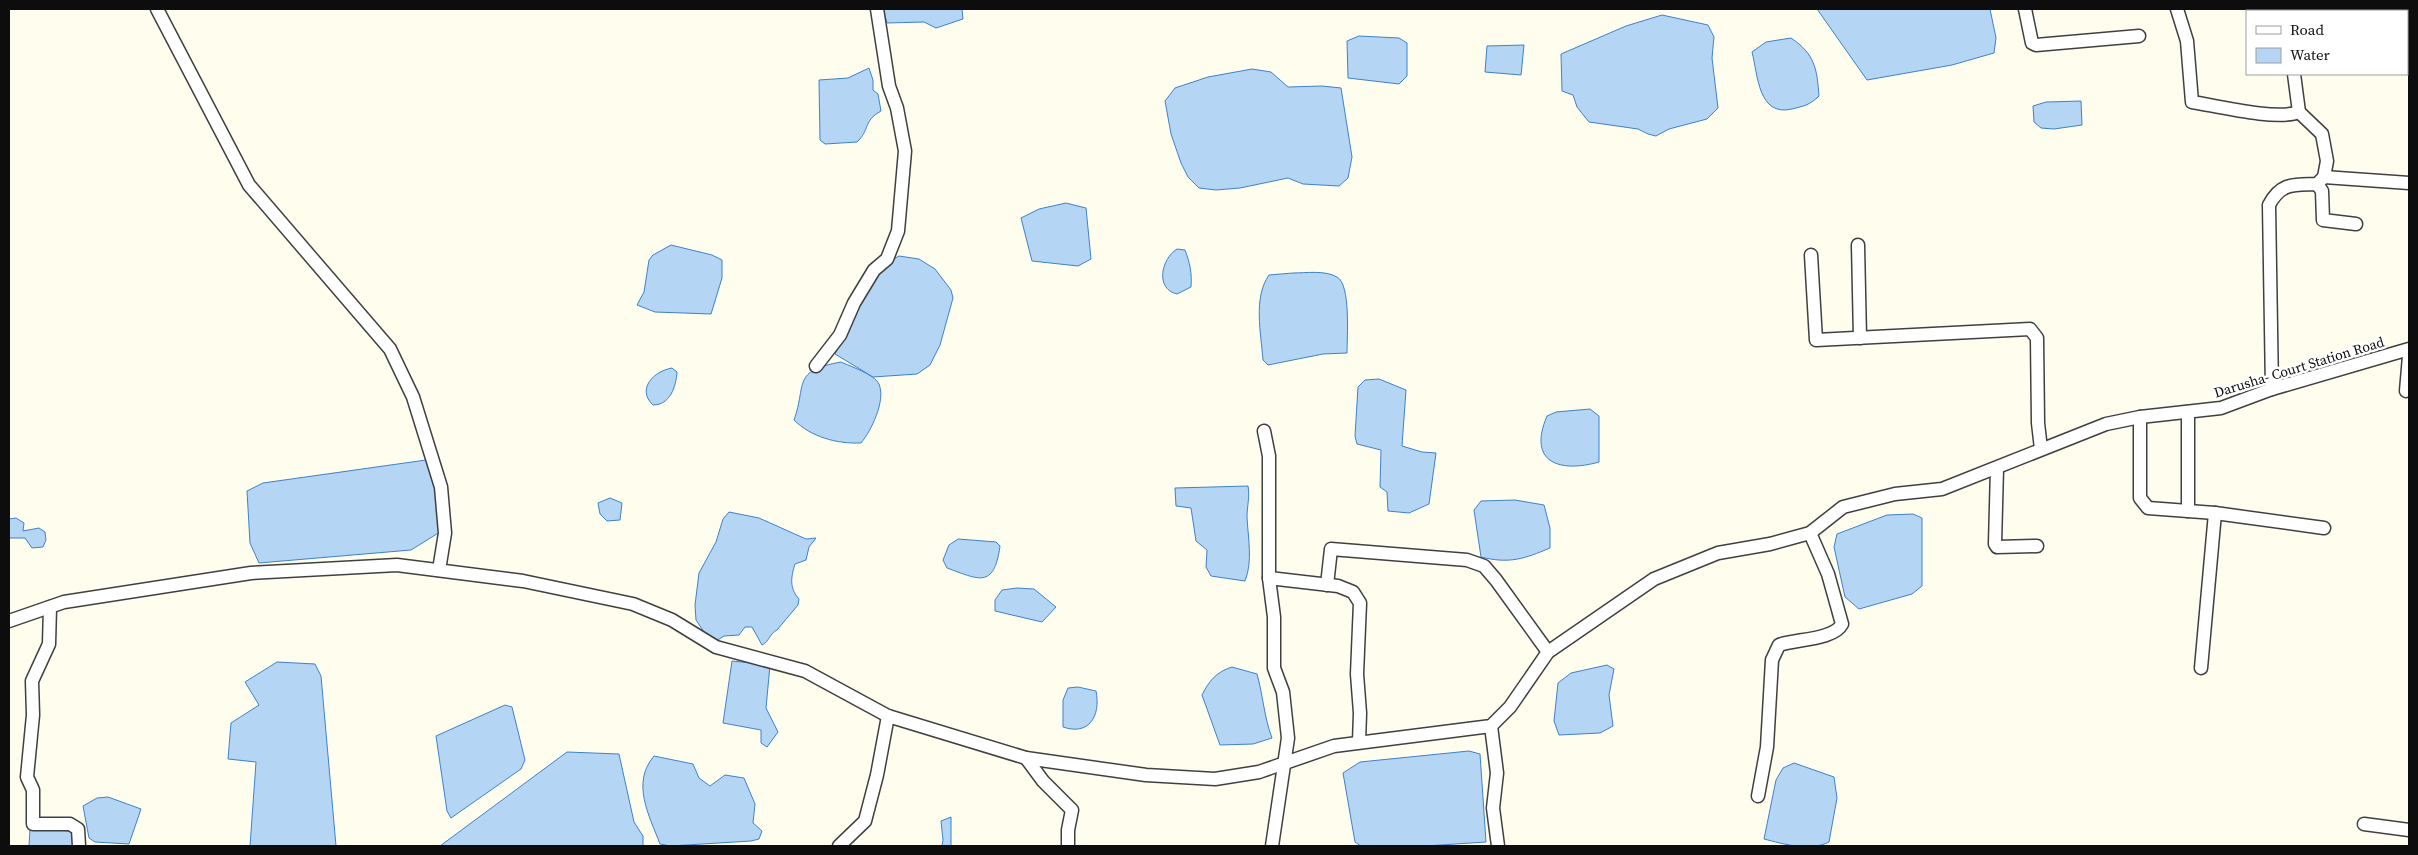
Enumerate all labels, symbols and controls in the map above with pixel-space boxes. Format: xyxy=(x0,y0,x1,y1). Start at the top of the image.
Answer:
legend xyxy=(2246,10,2408,75)
text: Road xyxy=(2290,19,2324,40)
text: Water xyxy=(2290,44,2331,65)
street label: Darusha- Court Station Road xyxy=(2211,332,2387,402)

